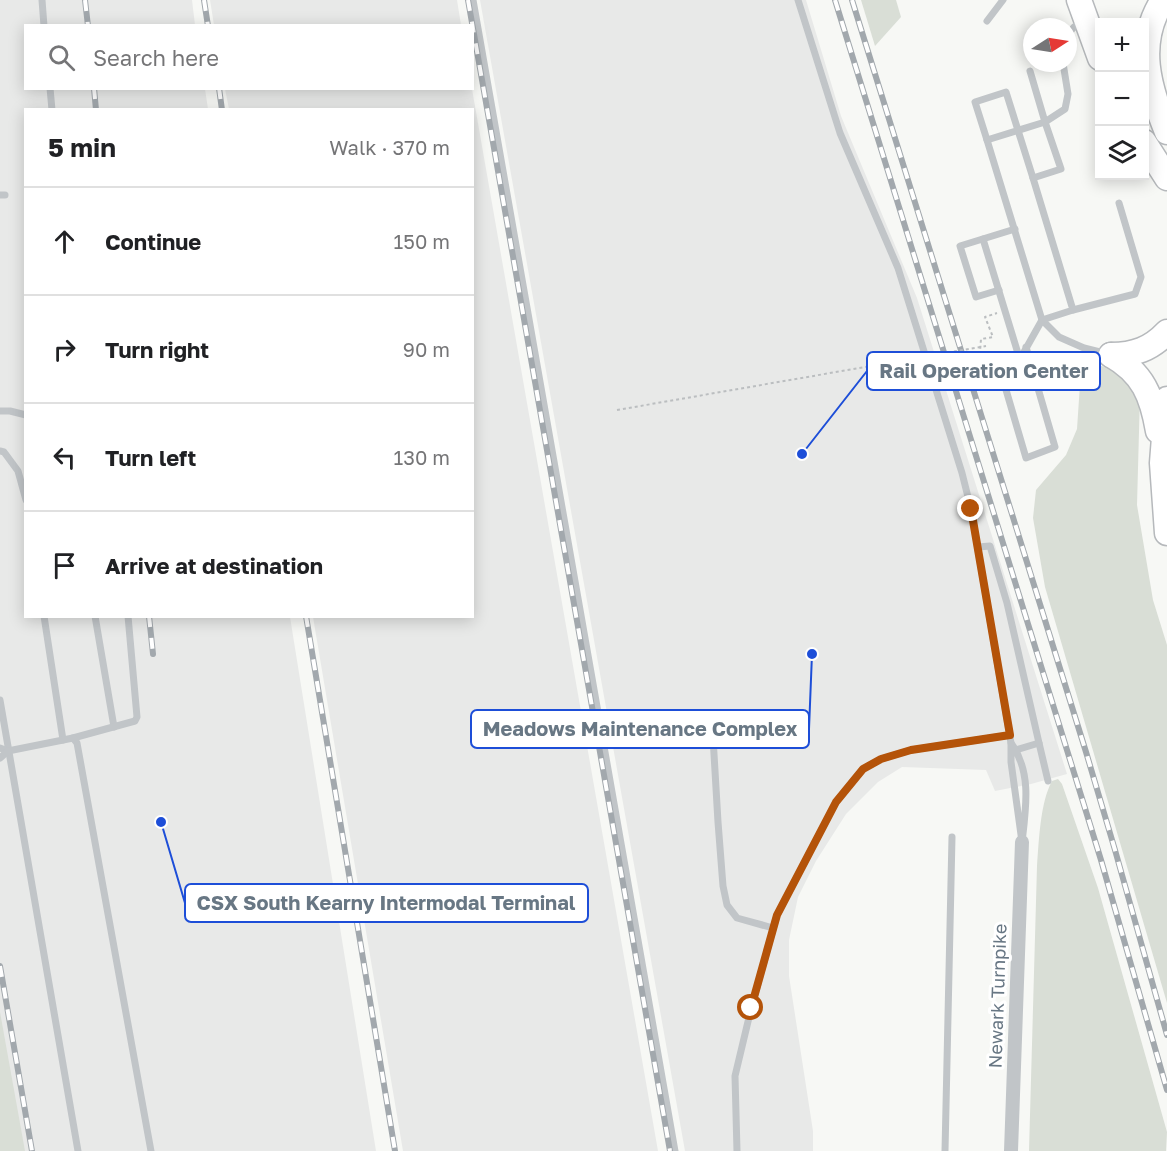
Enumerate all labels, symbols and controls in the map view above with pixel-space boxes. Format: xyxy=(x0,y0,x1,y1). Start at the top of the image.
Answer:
north arrow xyxy=(1023,18,1077,72)
map controls xyxy=(1095,18,1149,180)
button: + xyxy=(1095,18,1149,72)
search box xyxy=(24,24,474,90)
icon: search xyxy=(45,41,78,74)
text: Search here xyxy=(93,44,219,71)
button: − xyxy=(1095,72,1149,126)
button: layers xyxy=(1095,126,1149,180)
text: 5 min xyxy=(48,132,116,163)
text: Walk · 370 m xyxy=(329,135,450,159)
icon: ahead xyxy=(48,225,81,258)
text: Continue xyxy=(105,228,201,255)
text: 150 m xyxy=(394,229,450,253)
icon: right xyxy=(48,333,81,366)
text: Turn right xyxy=(105,336,209,363)
text: 90 m xyxy=(403,337,450,361)
callout: Rail Operation Center xyxy=(867,352,1100,390)
text: Rail Operation Center xyxy=(879,358,1089,382)
icon: left xyxy=(48,441,81,474)
text: Turn left xyxy=(105,444,196,471)
text: 130 m xyxy=(394,445,450,469)
route end xyxy=(957,495,983,521)
icon: arrive xyxy=(48,549,81,582)
text: Arrive at destination xyxy=(105,552,323,579)
callout: Meadows Maintenance Complex xyxy=(471,710,809,748)
text: Meadows Maintenance Complex xyxy=(483,716,798,740)
callout: CSX South Kearny Intermodal Terminal xyxy=(185,884,588,922)
text: CSX South Kearny Intermodal Terminal xyxy=(196,890,576,914)
street label: Newark Turnpike xyxy=(983,923,1011,1069)
route start xyxy=(737,994,763,1020)

